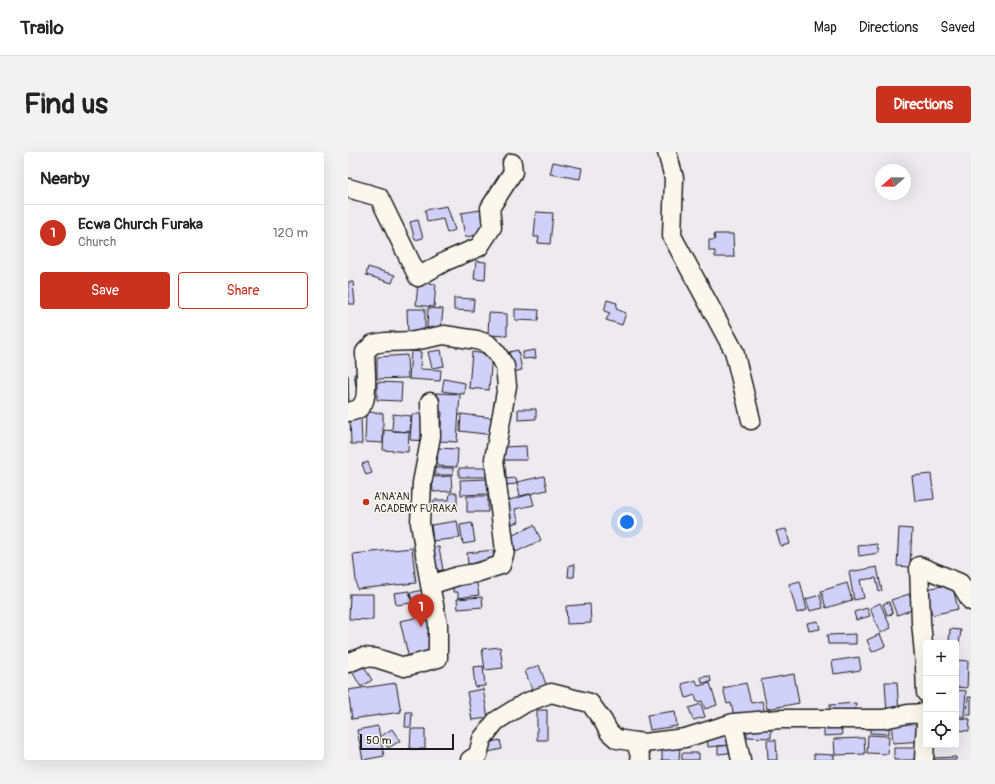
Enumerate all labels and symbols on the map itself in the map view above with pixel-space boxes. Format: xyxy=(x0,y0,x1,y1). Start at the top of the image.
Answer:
north arrow xyxy=(875,164,911,200)
place label: A'NA'AN ACADEMY FURAKA xyxy=(374,491,458,515)
marker: A'NA'AN ACADEMY FURAKA xyxy=(361,497,371,507)
your location xyxy=(617,512,637,532)
pin: 1 xyxy=(408,594,434,627)
scale bar xyxy=(360,732,454,751)

